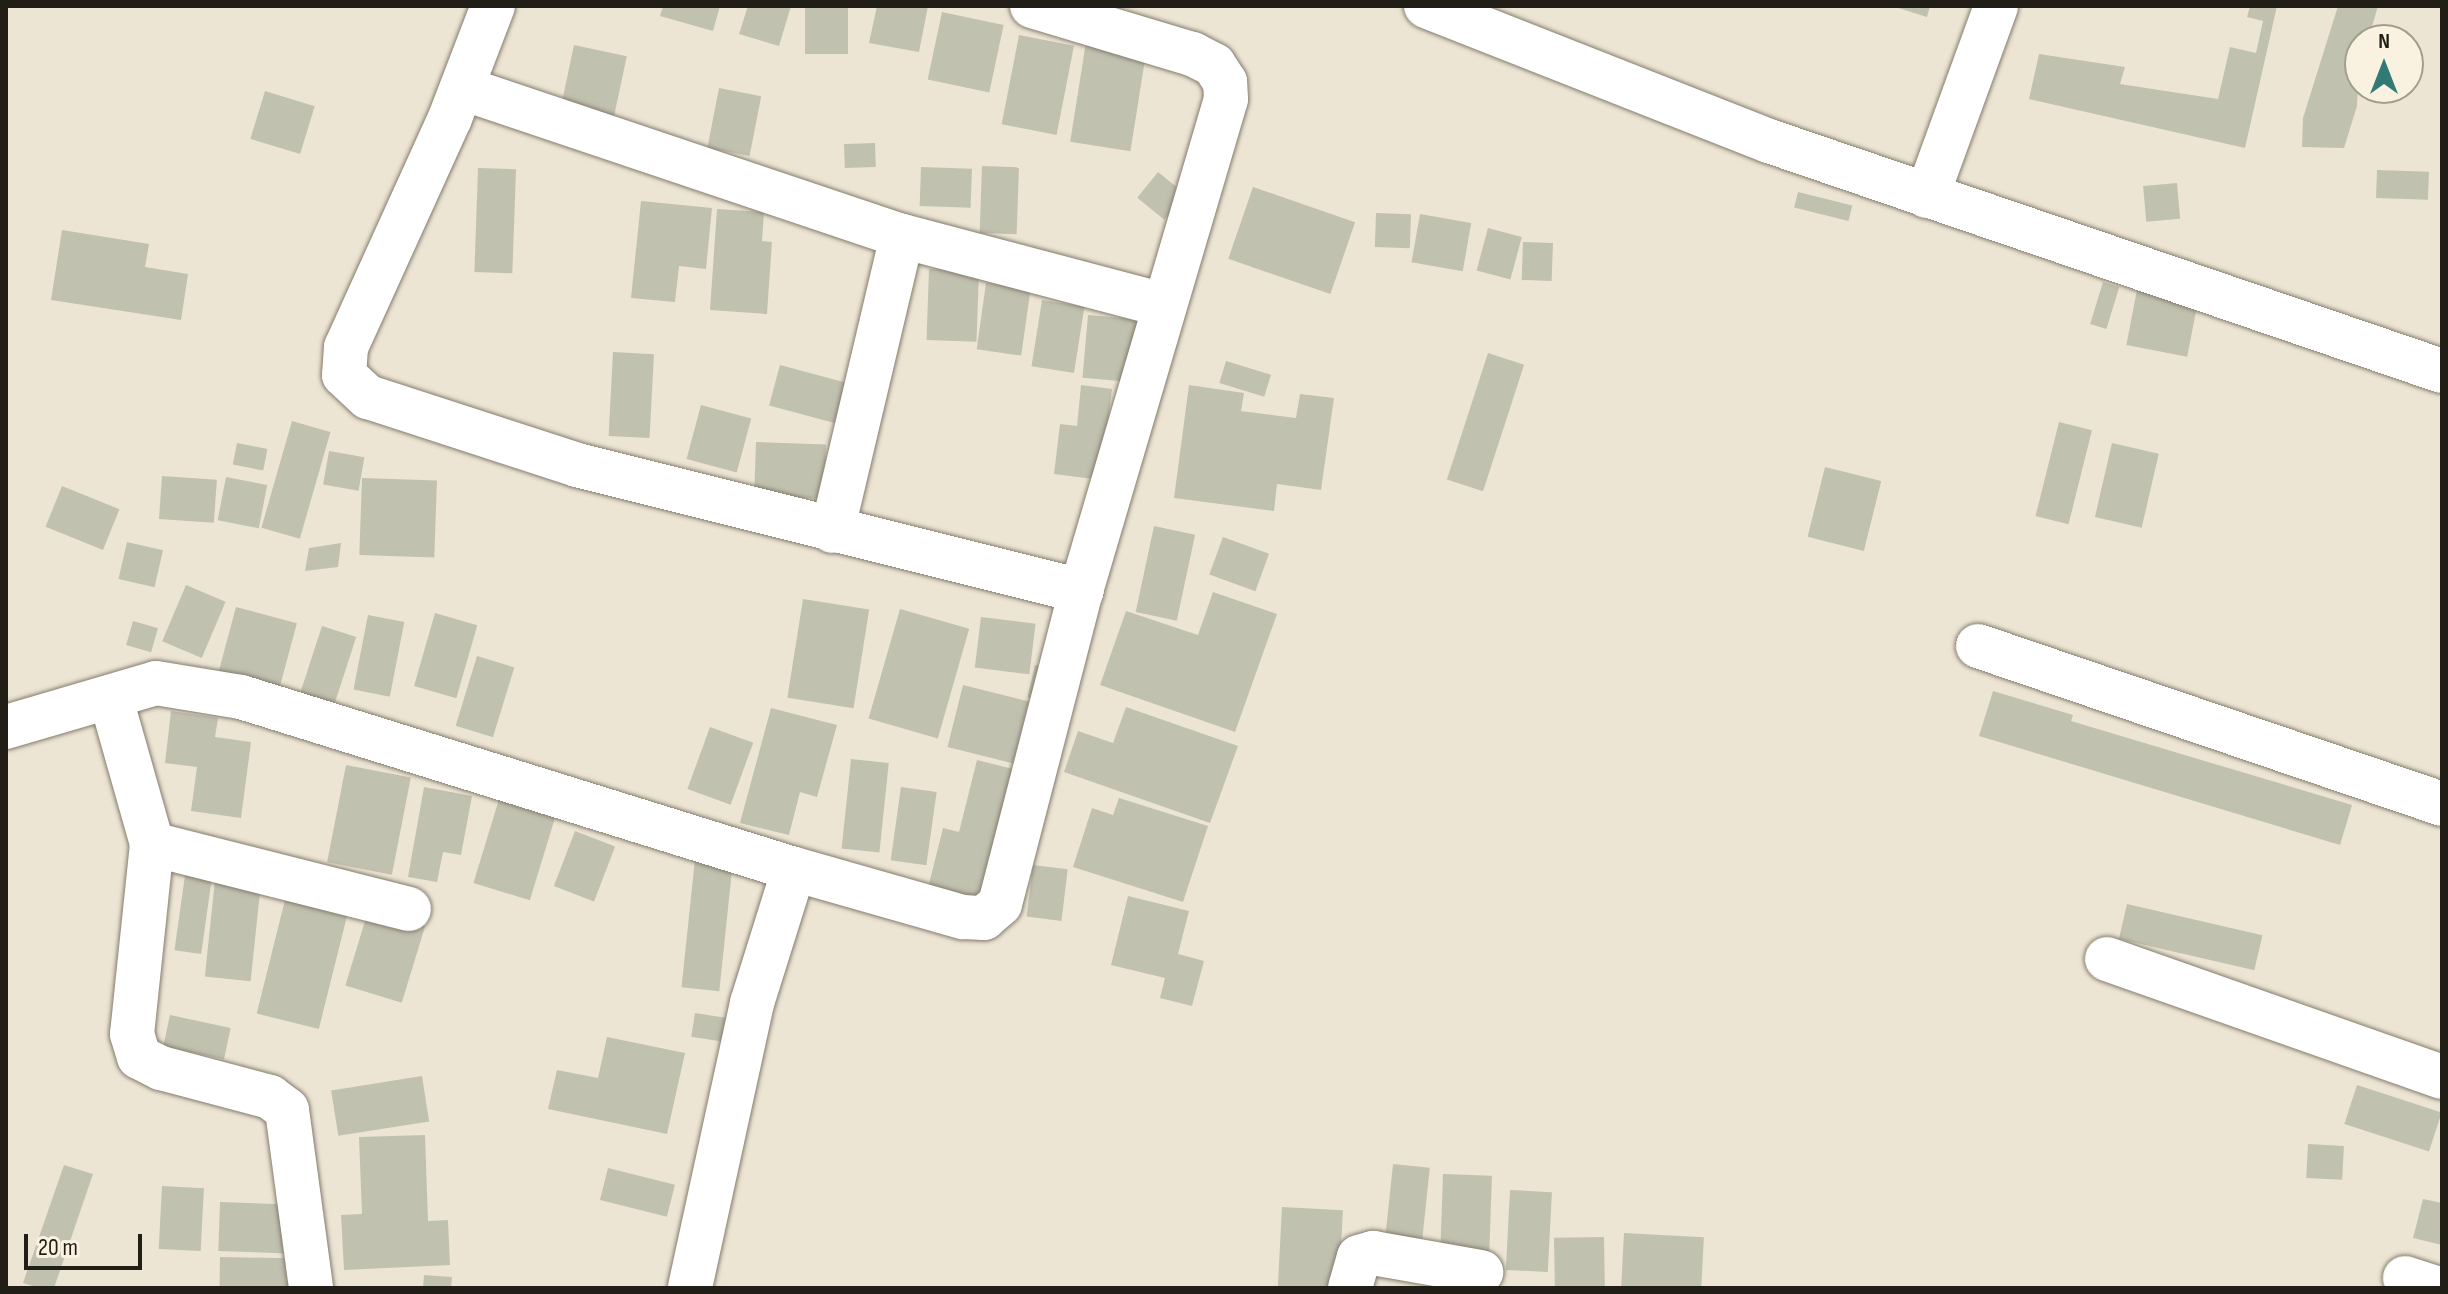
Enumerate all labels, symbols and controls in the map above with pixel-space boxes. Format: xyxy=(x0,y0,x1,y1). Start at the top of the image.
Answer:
north arrow xyxy=(2344,24,2424,104)
text: N xyxy=(2378,28,2390,55)
scale bar xyxy=(28,1218,146,1268)
text: 20 m xyxy=(38,1233,78,1262)

